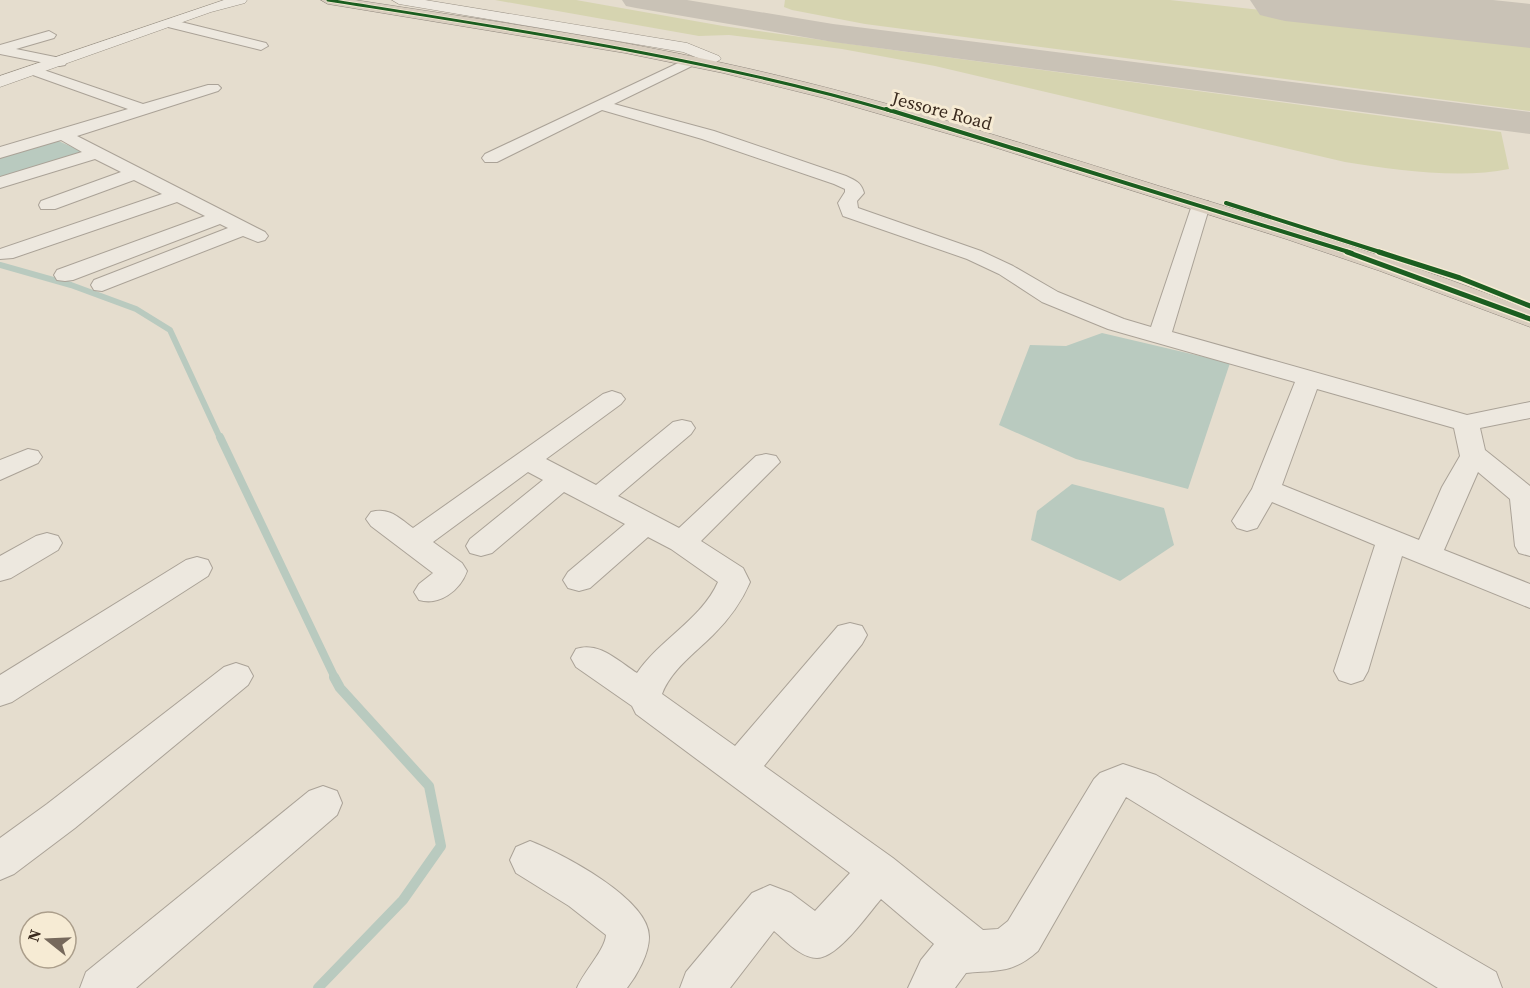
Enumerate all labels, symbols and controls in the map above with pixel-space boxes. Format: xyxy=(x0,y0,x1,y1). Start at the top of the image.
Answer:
street label: Jessore Road xyxy=(888,85,995,136)
north arrow xyxy=(18,910,78,970)
text: N xyxy=(21,926,46,944)

